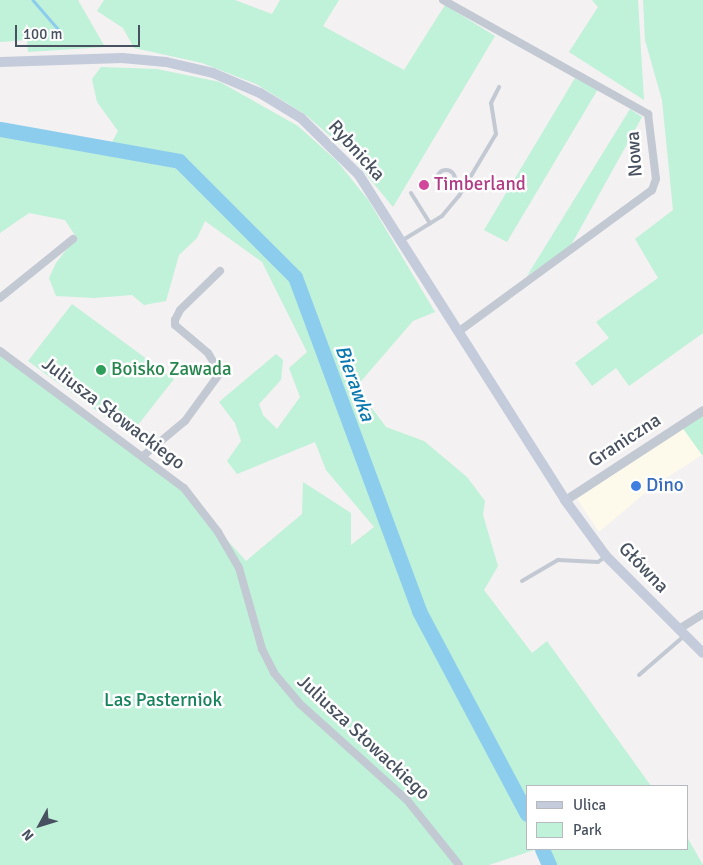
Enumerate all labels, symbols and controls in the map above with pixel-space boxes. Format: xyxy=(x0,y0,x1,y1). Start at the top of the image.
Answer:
scale bar xyxy=(18,15,142,47)
text: 100 m xyxy=(23,25,63,43)
street label: Rybnicka xyxy=(323,116,389,186)
street label: Nowa xyxy=(622,130,648,178)
place label: Timberland xyxy=(434,174,526,196)
marker: Timberland xyxy=(418,179,430,191)
water label: Bierawka xyxy=(330,342,380,424)
street label: Juliusza Słowackiego xyxy=(37,353,189,475)
place label: Boisko Zawada xyxy=(111,359,232,381)
marker: Boisko Zawada xyxy=(95,364,107,376)
street label: Graniczna xyxy=(585,409,665,473)
place label: Dino xyxy=(646,475,684,497)
marker: Dino xyxy=(630,480,642,492)
street label: Główna xyxy=(613,538,673,598)
street label: Juliusza Słowackiego xyxy=(292,671,434,805)
park label: Las Pasterniok xyxy=(104,690,222,712)
legend xyxy=(526,785,688,850)
text: Ulica xyxy=(573,796,606,814)
north arrow xyxy=(15,800,65,850)
text: Park xyxy=(573,821,602,839)
text: N xyxy=(18,826,38,844)

